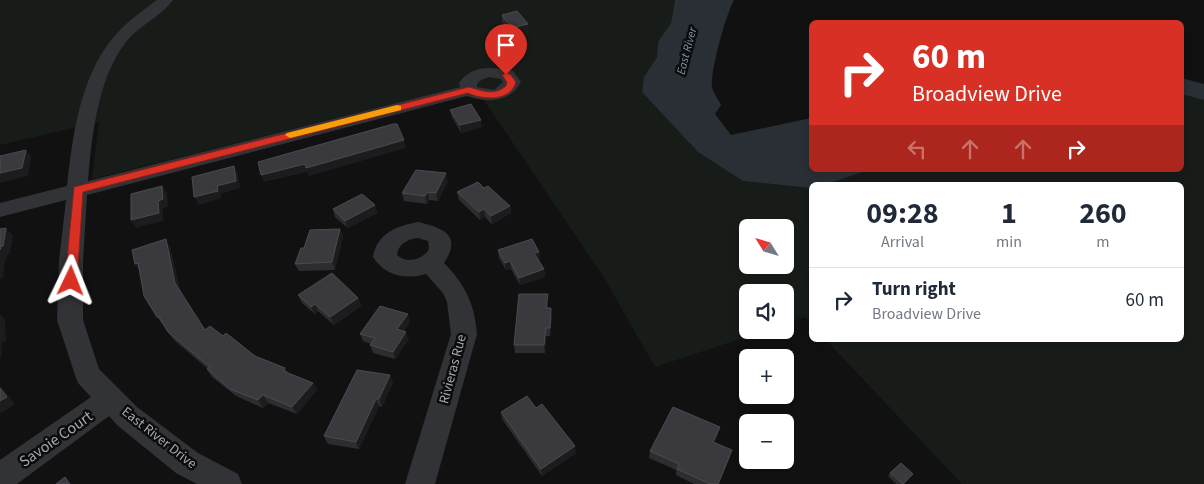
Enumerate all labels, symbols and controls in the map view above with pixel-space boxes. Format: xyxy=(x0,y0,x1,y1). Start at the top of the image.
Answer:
pin xyxy=(485,24,527,75)
water label: East River xyxy=(673,25,702,77)
icon: arrive xyxy=(492,31,520,59)
text: 60 m xyxy=(912,32,986,82)
icon: right xyxy=(829,40,894,105)
text: Broadview Drive xyxy=(912,78,1062,110)
icon: left xyxy=(903,135,931,163)
icon: ahead xyxy=(956,135,984,163)
icon: ahead xyxy=(1009,135,1037,163)
icon: right xyxy=(1062,135,1090,163)
text: 09:28 xyxy=(866,192,939,235)
text: 1 xyxy=(1001,192,1017,235)
text: 260 xyxy=(1079,192,1127,235)
north arrow xyxy=(739,219,794,274)
map controls xyxy=(739,219,794,469)
text: Arrival xyxy=(881,231,924,253)
text: min xyxy=(996,231,1022,253)
text: m xyxy=(1096,231,1110,253)
position arrow xyxy=(44,254,96,306)
text: Turn right xyxy=(872,276,956,303)
button: sound xyxy=(739,284,794,339)
icon: right xyxy=(829,286,857,314)
text: 60 m xyxy=(1126,287,1164,314)
text: Broadview Drive xyxy=(872,303,981,325)
street label: Rivieras Rue xyxy=(434,332,472,406)
button: + xyxy=(739,349,794,404)
street label: East River Drive xyxy=(117,402,201,474)
street label: Savoie Court xyxy=(15,405,98,472)
button: − xyxy=(739,414,794,469)

